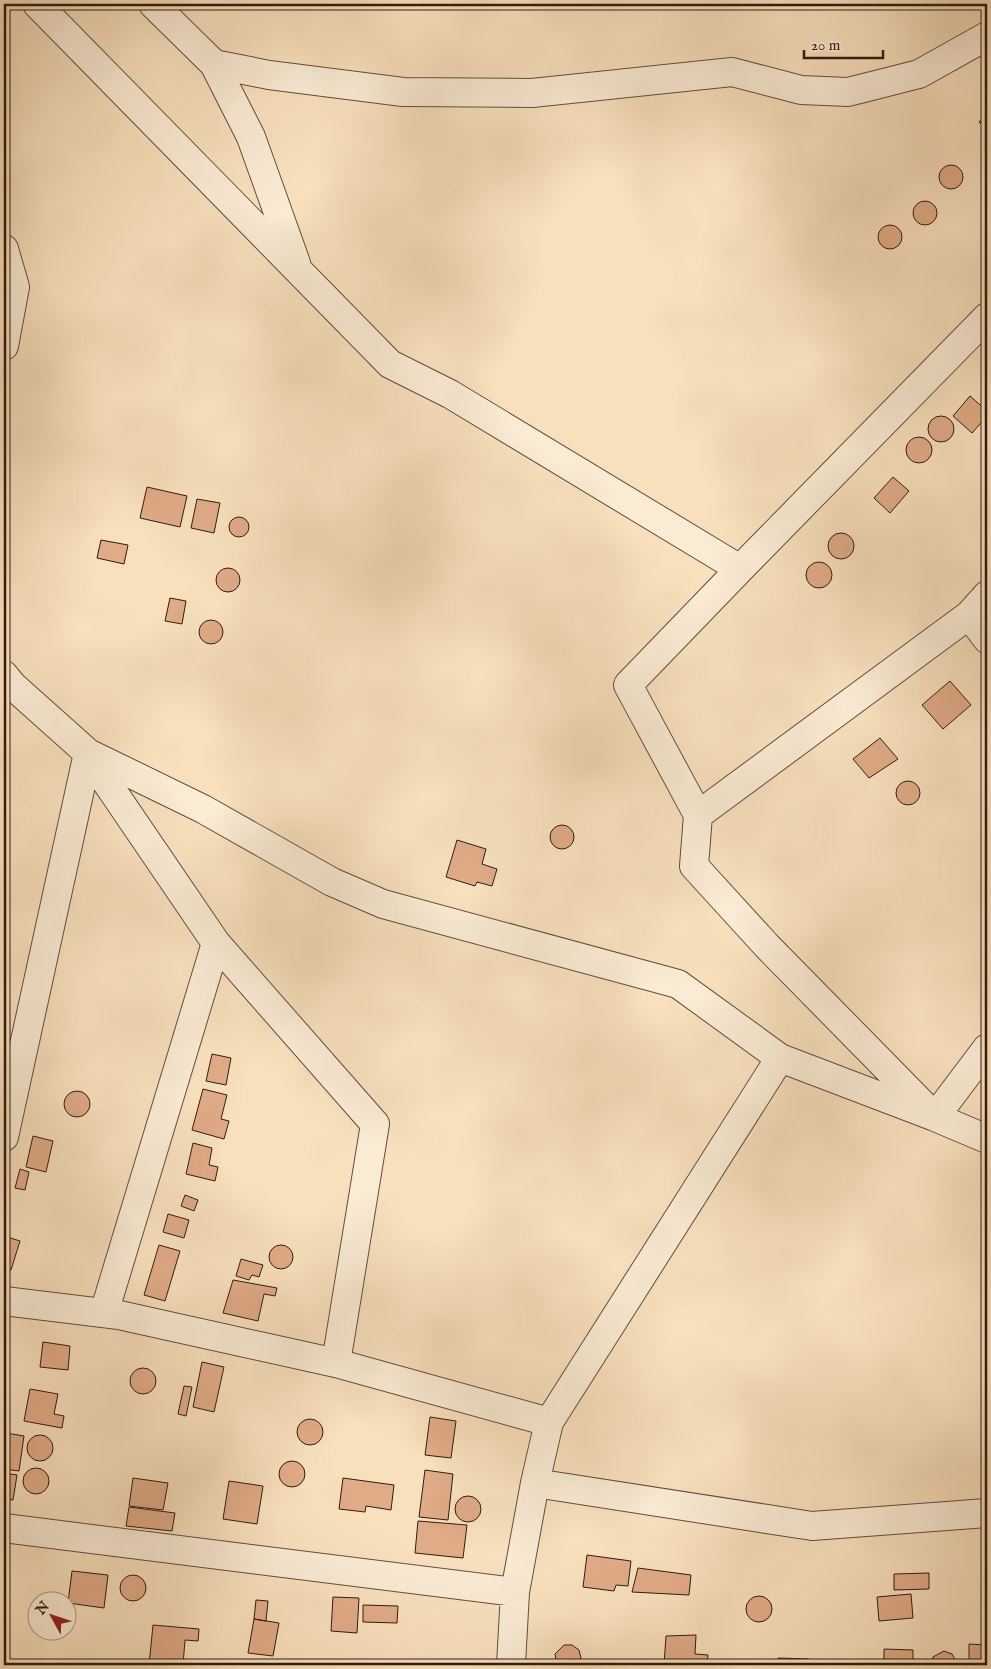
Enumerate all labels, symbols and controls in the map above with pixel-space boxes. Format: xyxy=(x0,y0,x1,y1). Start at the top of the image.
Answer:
scale bar xyxy=(804,28,882,60)
text: 20 m xyxy=(811,36,841,55)
north arrow xyxy=(28,1592,78,1642)
text: N xyxy=(31,1598,54,1619)

